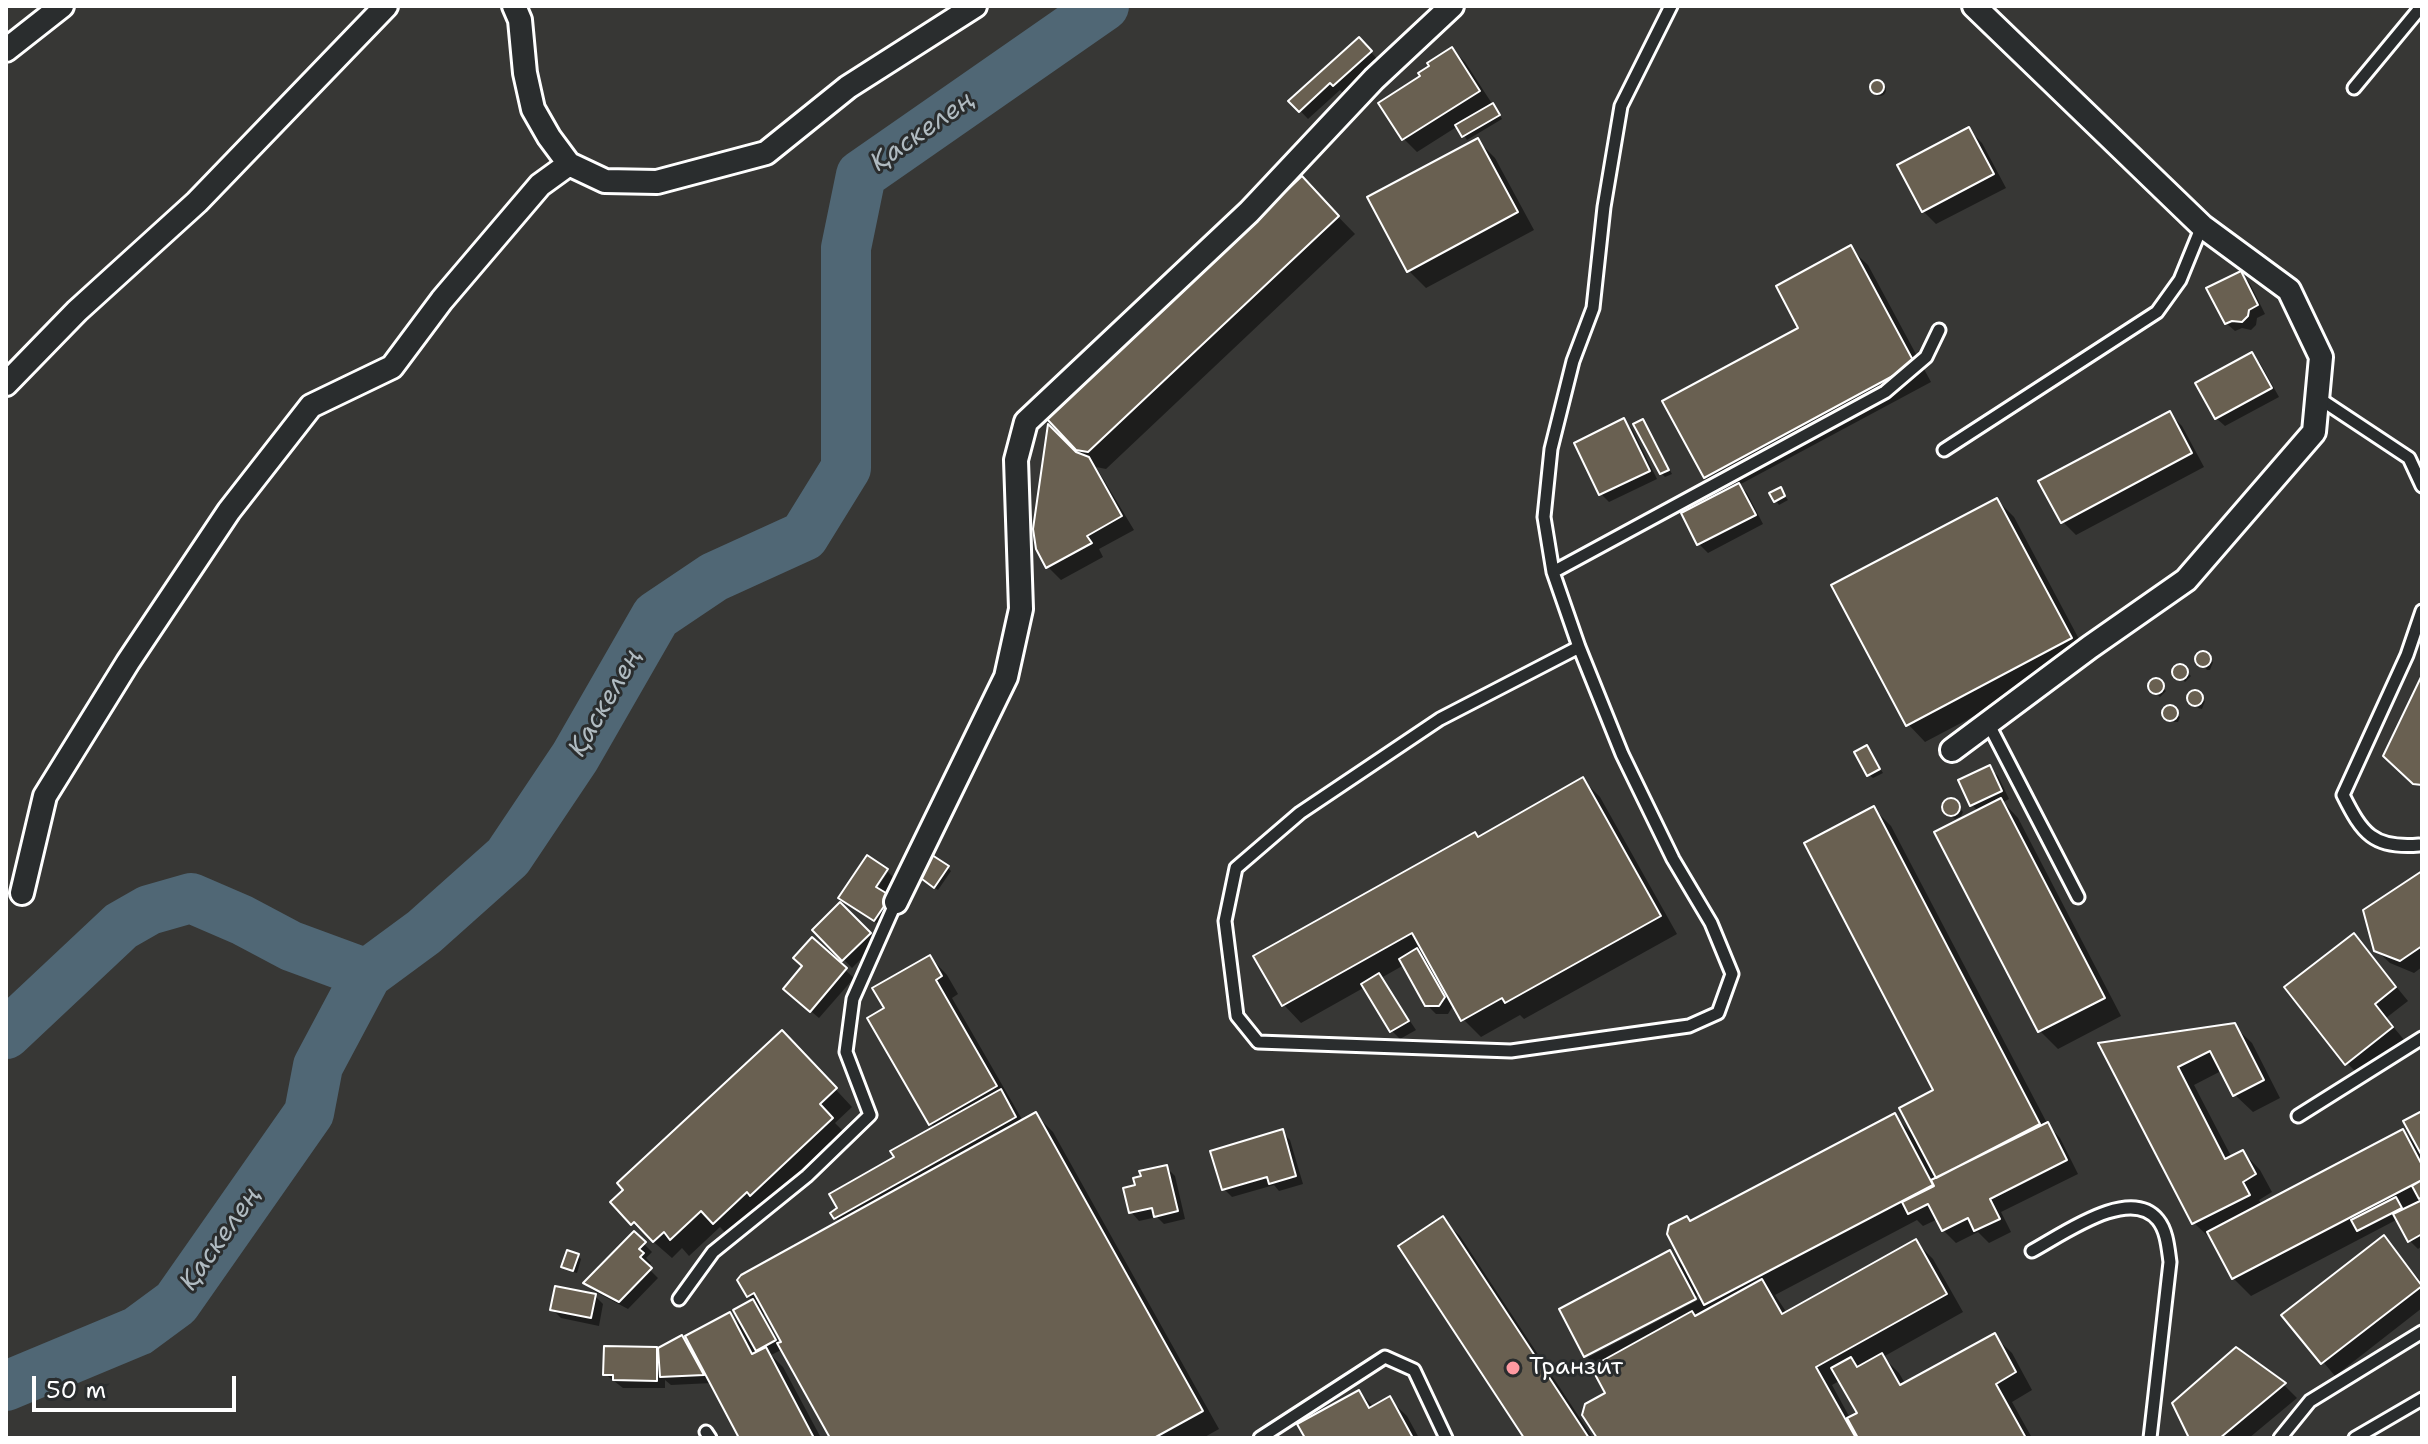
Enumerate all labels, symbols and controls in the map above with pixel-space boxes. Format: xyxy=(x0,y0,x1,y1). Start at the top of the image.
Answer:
water label: Қаскелең xyxy=(865,85,981,179)
water label: Қаскелең xyxy=(563,643,649,763)
water label: Қаскелең xyxy=(174,1181,268,1297)
place label: Транзит xyxy=(1529,1354,1623,1382)
marker: Транзит xyxy=(1504,1359,1522,1377)
scale bar xyxy=(36,1360,240,1410)
text: 50 m xyxy=(46,1374,106,1406)

